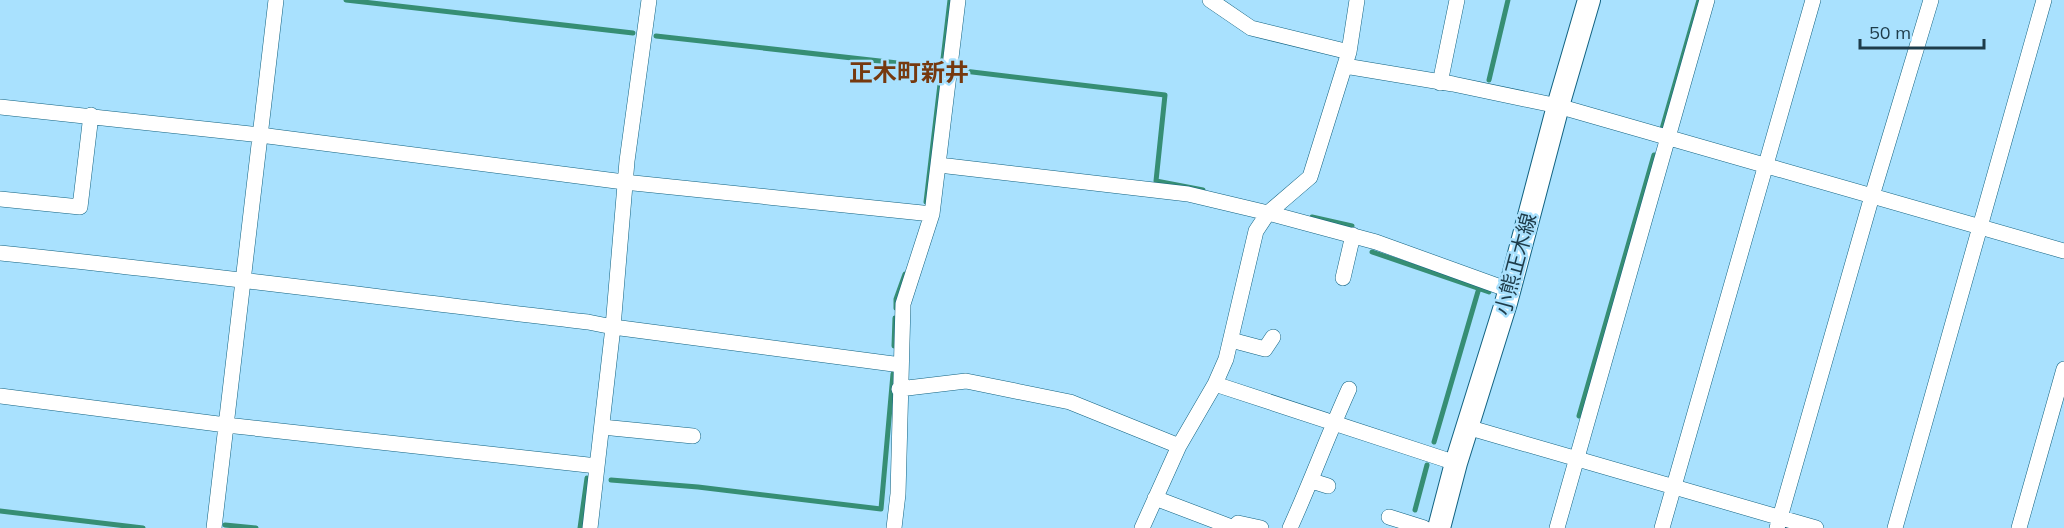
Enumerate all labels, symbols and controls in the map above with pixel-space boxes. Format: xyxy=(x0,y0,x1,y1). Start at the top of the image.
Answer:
scale bar xyxy=(1860,12,1984,50)
text: 50 m xyxy=(1869,21,1911,44)
district label: 正木町新井 xyxy=(849,57,969,87)
street label: 小熊正木線 xyxy=(1489,210,1541,318)

